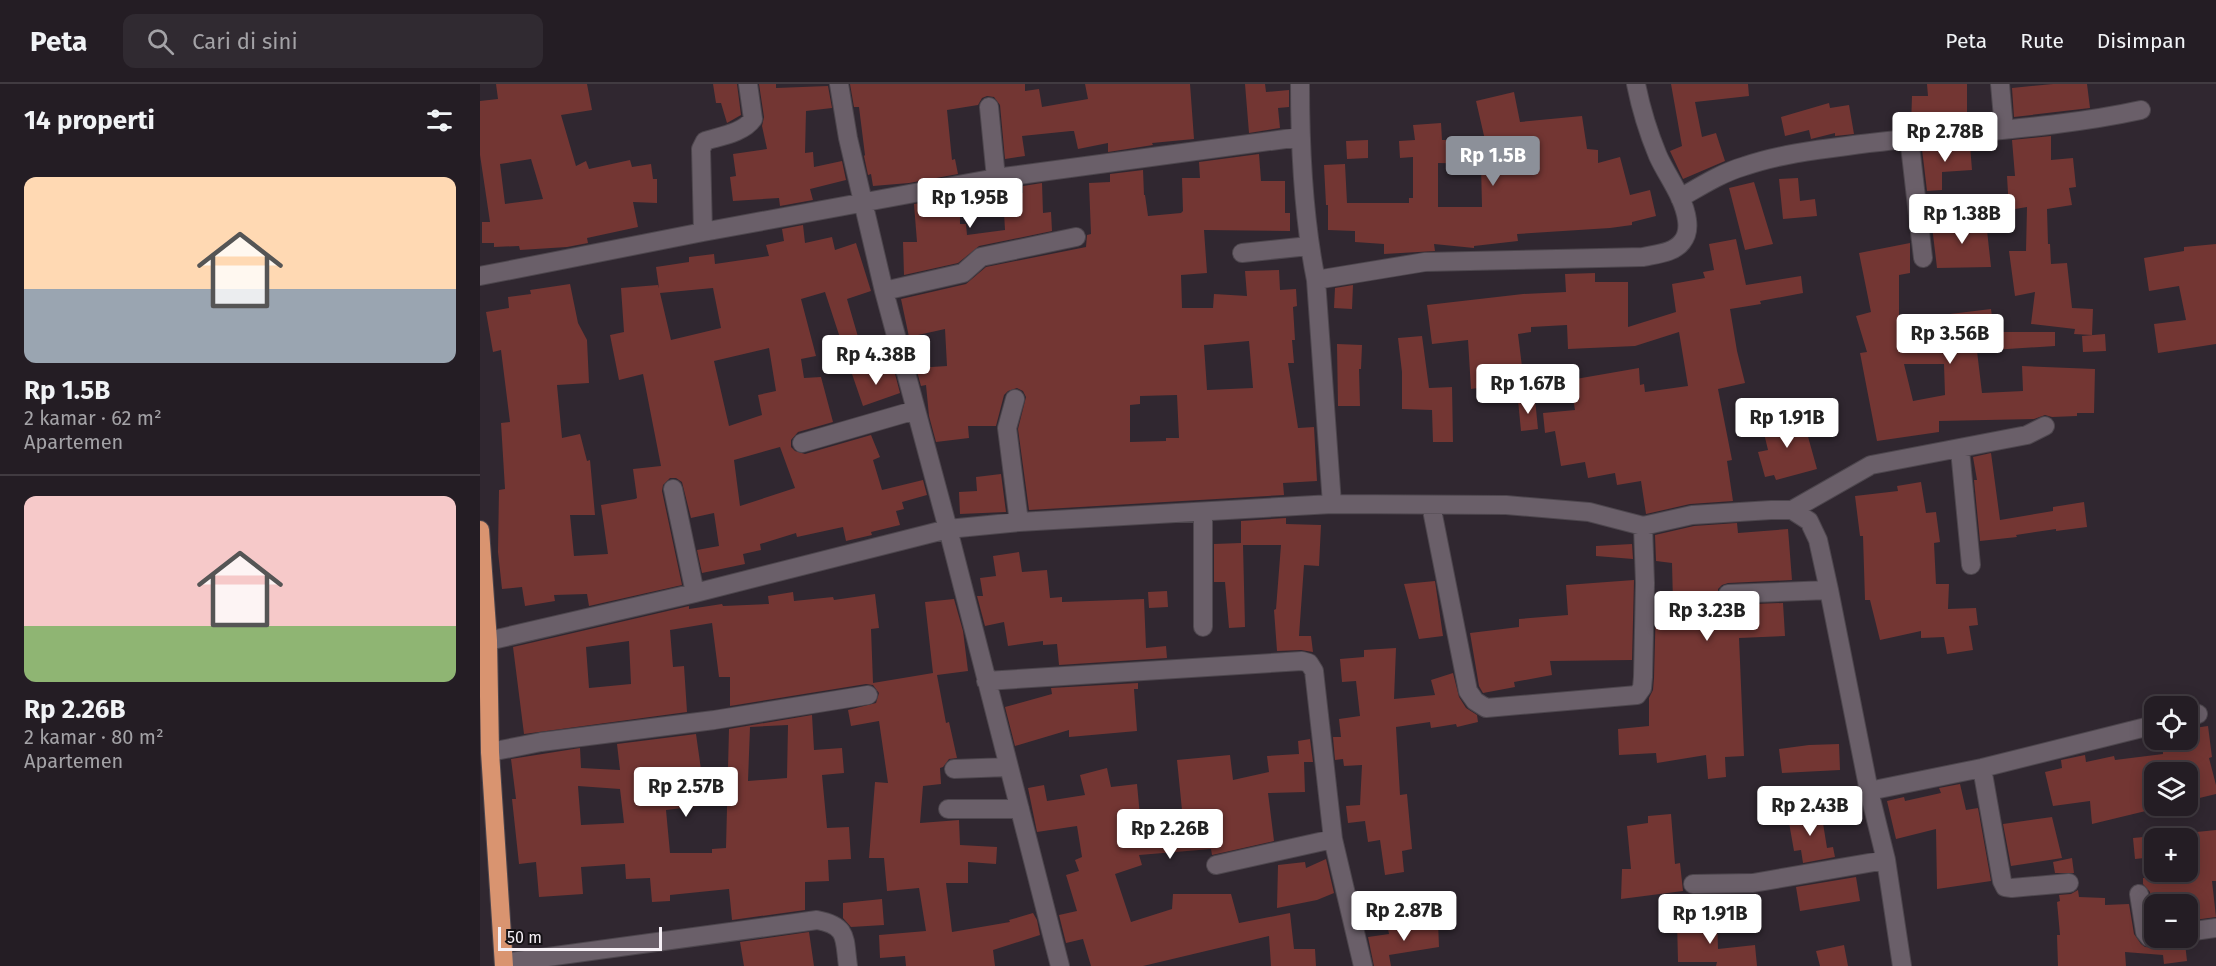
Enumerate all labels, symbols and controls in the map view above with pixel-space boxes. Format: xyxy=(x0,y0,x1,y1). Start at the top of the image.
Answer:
search box xyxy=(123,14,543,68)
text: Peta xyxy=(30,25,87,58)
icon: search xyxy=(144,25,177,58)
text: Cari di sini xyxy=(192,28,298,55)
text: Peta xyxy=(1945,28,1987,54)
text: Rute xyxy=(2020,28,2064,54)
text: Disimpan xyxy=(2097,28,2186,54)
icon: filters xyxy=(423,104,456,137)
text: 14 properti xyxy=(24,105,155,136)
pin: Rp 2.78B xyxy=(1883,112,2007,163)
text: Rp 2.78B xyxy=(1906,119,1984,143)
pin: Rp 1.5B xyxy=(1438,136,1548,187)
text: Rp 1.5B xyxy=(1460,143,1526,167)
pin: Rp 1.95B xyxy=(908,178,1032,229)
text: Rp 1.95B xyxy=(932,185,1008,209)
pin: Rp 1.38B xyxy=(1900,194,2024,245)
text: Rp 1.38B xyxy=(1923,201,2001,225)
icon: home xyxy=(186,216,294,324)
pin: Rp 3.56B xyxy=(1888,314,2012,365)
text: Rp 3.56B xyxy=(1911,321,1989,345)
pin: Rp 4.38B xyxy=(814,335,938,386)
text: Rp 4.38B xyxy=(836,342,916,366)
pin: Rp 1.67B xyxy=(1466,364,1590,415)
text: Rp 1.67B xyxy=(1490,371,1566,395)
text: Rp 1.5B xyxy=(24,375,110,406)
pin: Rp 1.91B xyxy=(1725,398,1849,449)
text: Rp 1.91B xyxy=(1749,405,1825,429)
text: 2 kamar · 62 m² xyxy=(24,406,162,430)
text: Apartemen xyxy=(24,430,123,454)
icon: home xyxy=(186,535,294,643)
pin: Rp 3.23B xyxy=(1645,591,1769,642)
text: Rp 3.23B xyxy=(1668,598,1746,622)
text: Rp 2.26B xyxy=(24,694,126,725)
map controls xyxy=(2144,696,2198,948)
button: locate xyxy=(2144,696,2198,750)
text: 2 kamar · 80 m² xyxy=(24,725,164,749)
text: Apartemen xyxy=(24,749,123,773)
button: layers xyxy=(2144,762,2198,816)
pin: Rp 2.57B xyxy=(624,767,748,818)
text: Rp 2.57B xyxy=(648,774,724,798)
pin: Rp 2.43B xyxy=(1748,786,1872,837)
text: Rp 2.43B xyxy=(1771,793,1849,817)
pin: Rp 2.26B xyxy=(1108,809,1232,860)
text: Rp 2.26B xyxy=(1131,816,1209,840)
button: + xyxy=(2144,828,2198,882)
pin: Rp 2.87B xyxy=(1342,891,1466,942)
pin: Rp 1.91B xyxy=(1648,894,1772,945)
button: − xyxy=(2144,894,2198,948)
text: Rp 2.87B xyxy=(1365,898,1443,922)
text: Rp 1.91B xyxy=(1672,901,1748,925)
scale bar xyxy=(498,924,662,952)
text: 50 m xyxy=(507,928,542,947)

